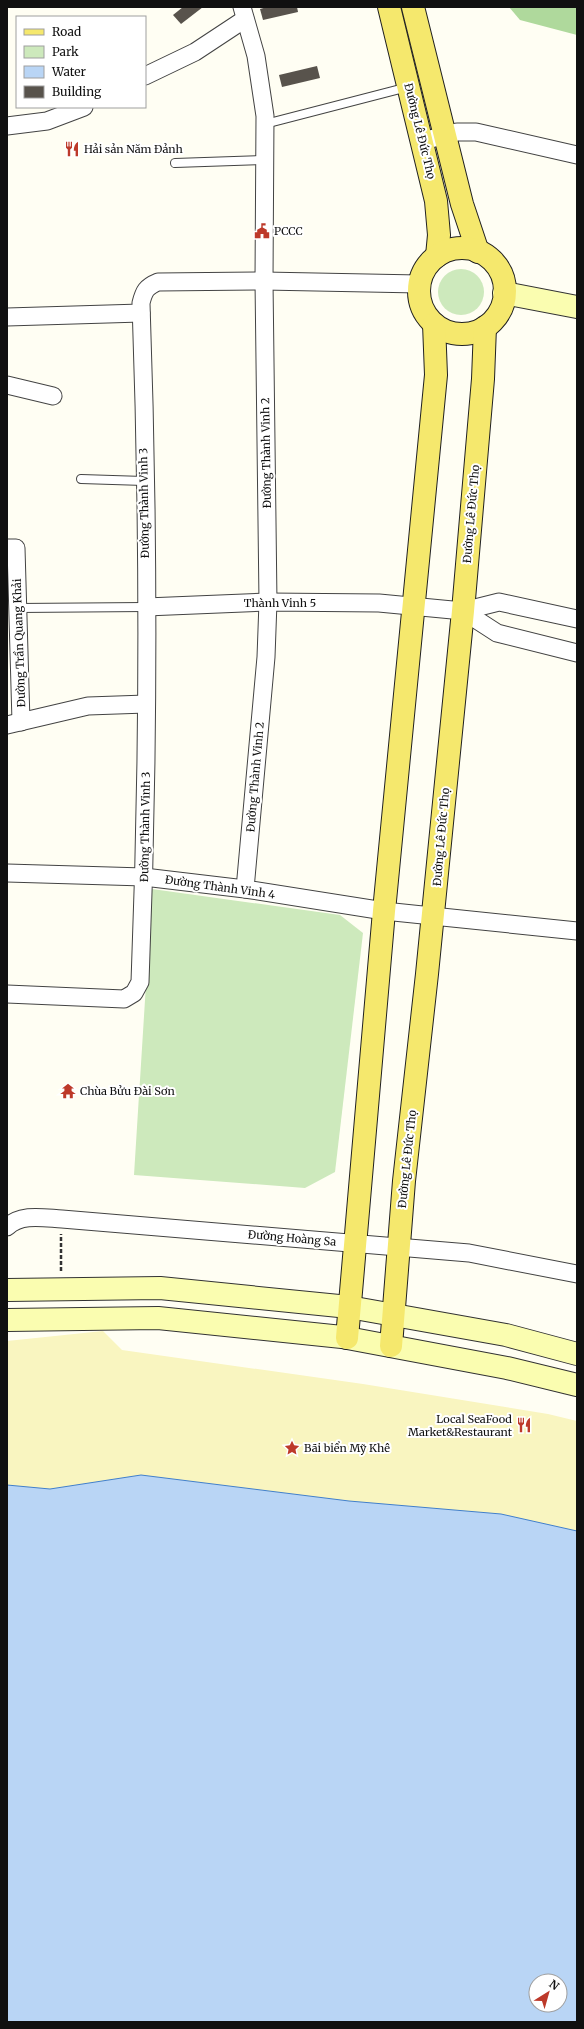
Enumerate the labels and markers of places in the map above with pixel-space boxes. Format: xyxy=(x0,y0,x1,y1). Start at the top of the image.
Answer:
restaurant icon: Hải sản Năm Đảnh xyxy=(63,140,81,158)
place label: Hải sản Năm Đảnh xyxy=(84,142,184,156)
public building icon: PCCC xyxy=(253,222,271,240)
place label: PCCC xyxy=(274,224,303,238)
temple icon: Chùa Bửu Đài Sơn xyxy=(59,1082,77,1100)
place label: Chùa Bửu Đài Sơn xyxy=(80,1084,175,1098)
place label: Local SeaFood Market&Restaurant xyxy=(408,1412,513,1439)
restaurant icon: Local SeaFood Market&Restaurant xyxy=(515,1416,533,1434)
place icon: Bãi biển Mỹ Khê xyxy=(283,1439,301,1457)
place label: Bãi biển Mỹ Khê xyxy=(304,1441,390,1455)

